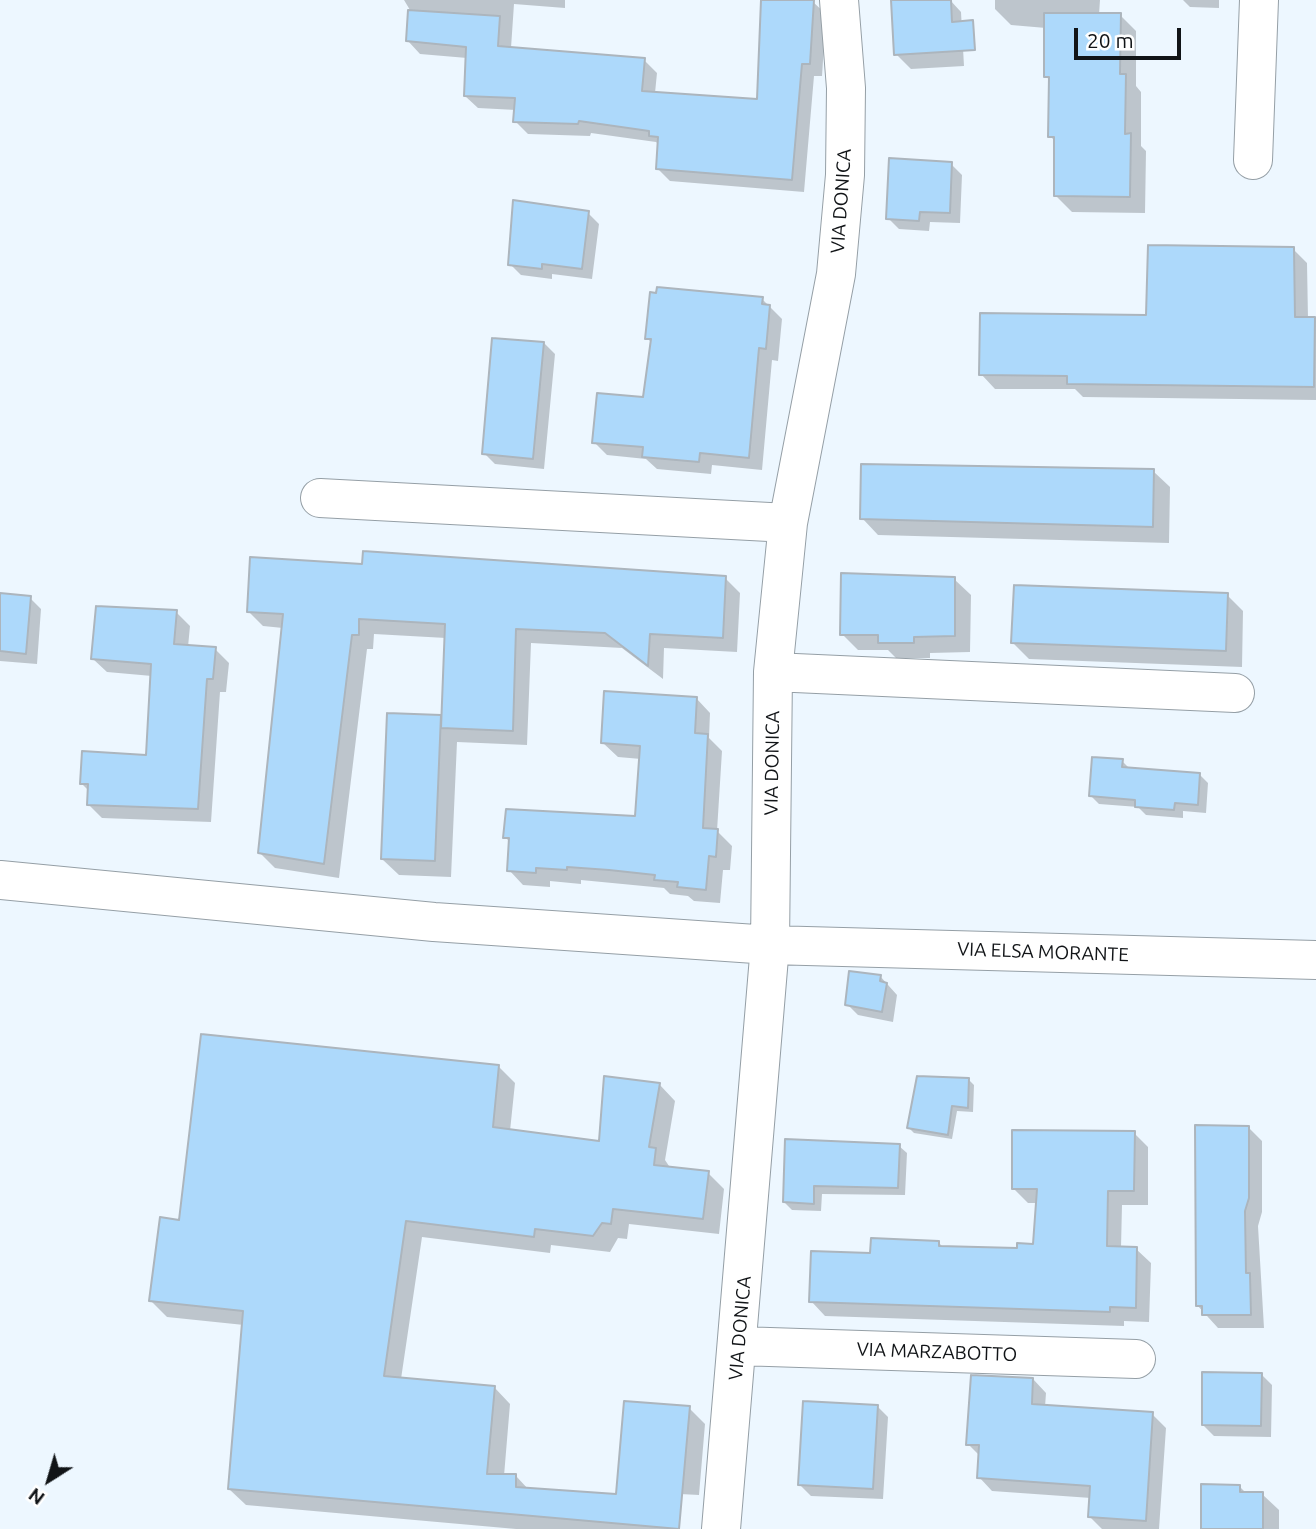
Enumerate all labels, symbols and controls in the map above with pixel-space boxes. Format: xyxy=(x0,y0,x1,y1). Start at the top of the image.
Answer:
scale bar xyxy=(1078,14,1185,58)
text: 20 m xyxy=(1087,28,1134,52)
street label: VIA DONICA xyxy=(826,148,856,254)
street label: VIA DONICA xyxy=(760,710,784,816)
street label: VIA ELSA MORANTE xyxy=(957,938,1129,966)
street label: VIA DONICA xyxy=(724,1275,756,1381)
street label: VIA MARZABOTTO xyxy=(856,1338,1018,1366)
north arrow xyxy=(14,1445,84,1515)
text: N xyxy=(24,1484,49,1510)

